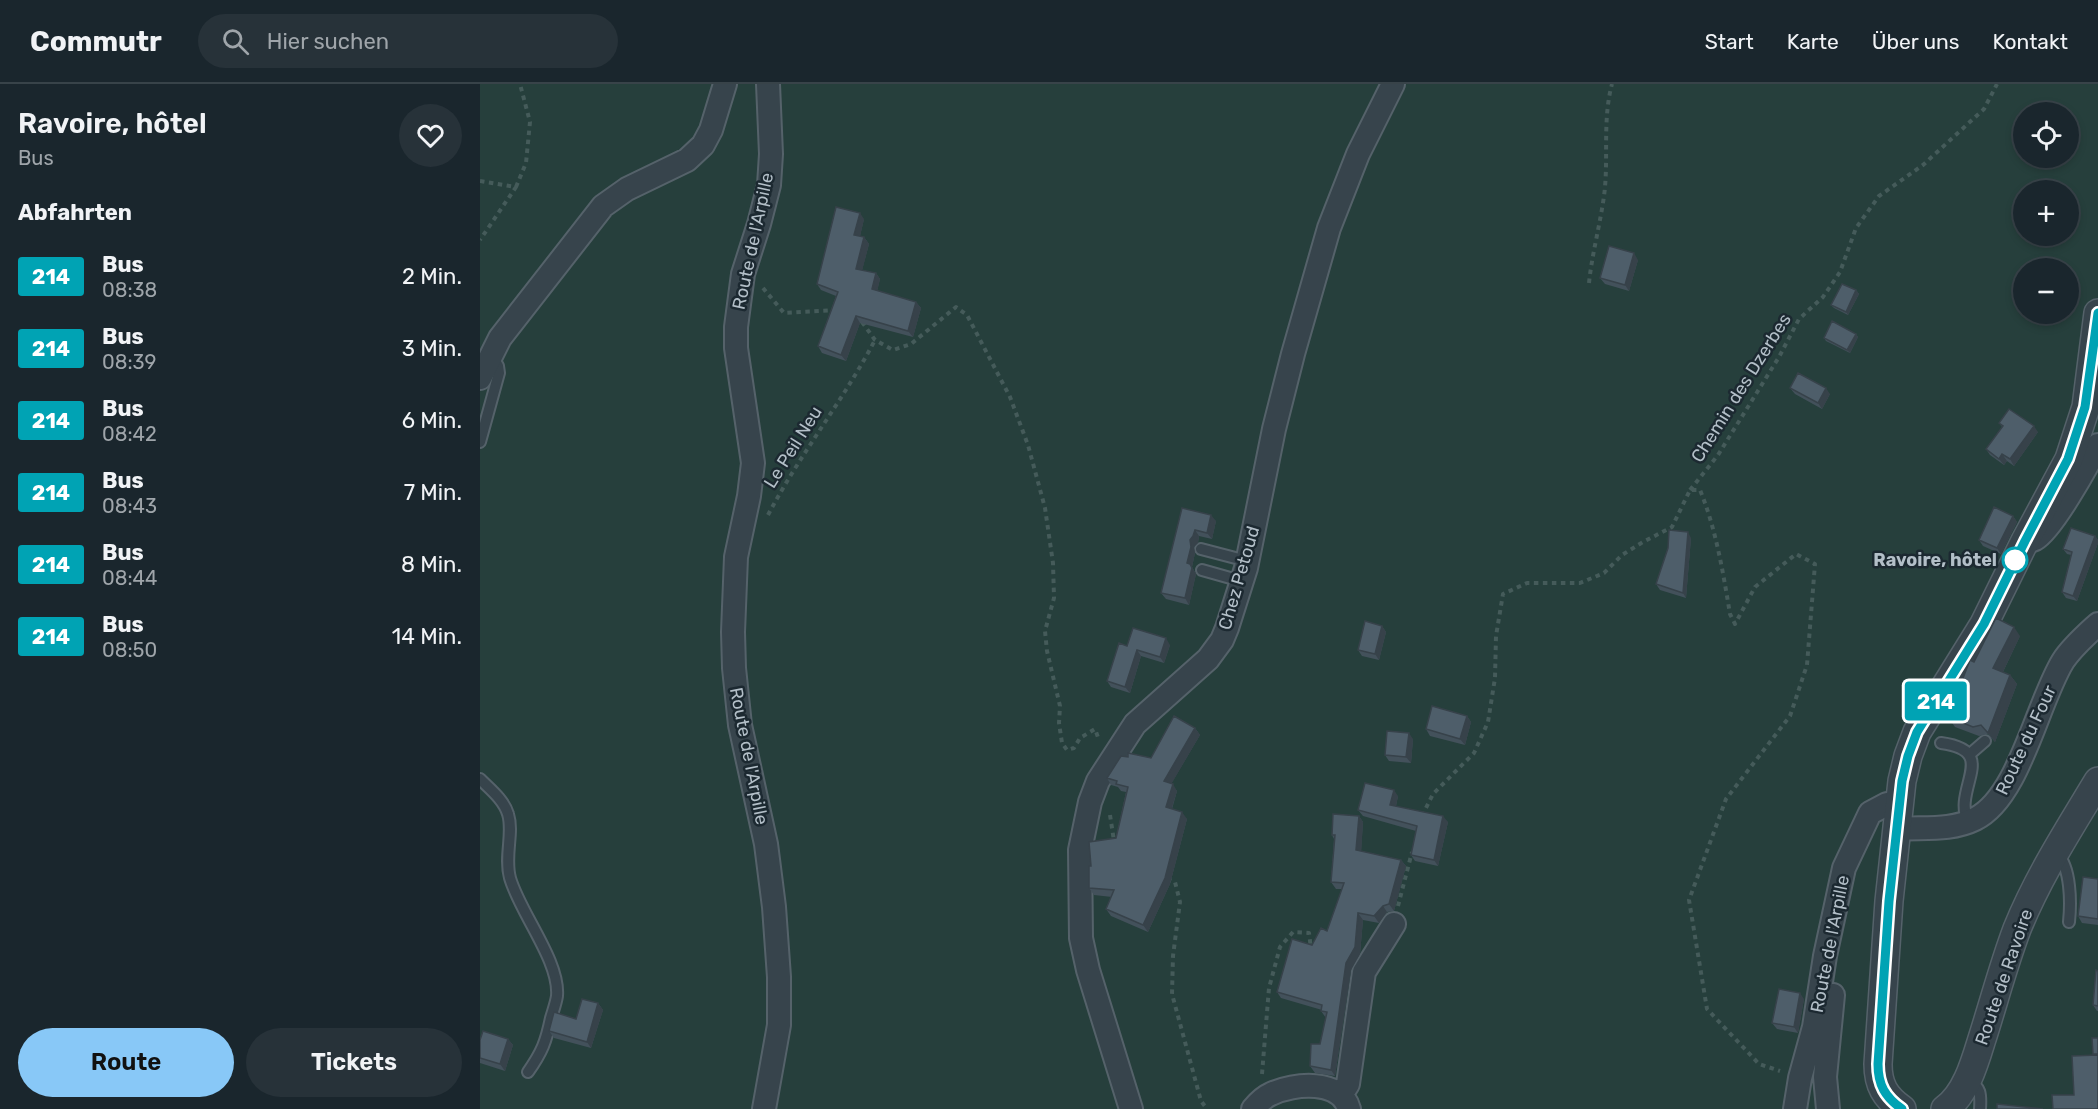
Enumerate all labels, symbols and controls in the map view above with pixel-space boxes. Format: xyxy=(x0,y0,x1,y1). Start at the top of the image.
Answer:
search box xyxy=(198,14,618,68)
text: Commutr xyxy=(30,25,162,58)
icon: search xyxy=(219,25,252,58)
text: Hier suchen xyxy=(267,28,389,55)
text: Start xyxy=(1705,29,1754,54)
text: Karte xyxy=(1787,29,1839,54)
text: Über uns xyxy=(1872,29,1960,54)
text: Kontakt xyxy=(1993,29,2068,54)
map controls xyxy=(2013,102,2079,324)
button: locate xyxy=(2013,102,2079,168)
button: heart xyxy=(399,104,462,167)
text: Ravoire, hôtel xyxy=(18,107,207,140)
text: Bus xyxy=(18,146,54,170)
street label: Route de l'Arpille xyxy=(728,170,778,312)
button: + xyxy=(2013,180,2079,246)
text: Abfahrten xyxy=(18,199,132,226)
text: Bus xyxy=(102,251,144,278)
button: − xyxy=(2013,258,2079,324)
text: 2 Min. xyxy=(402,263,462,290)
text: 214 xyxy=(32,264,70,289)
text: 08:38 xyxy=(102,278,157,302)
street label: Chemin des Dzerbes xyxy=(1686,309,1796,467)
text: Bus xyxy=(102,323,144,350)
text: 3 Min. xyxy=(402,335,462,362)
text: 214 xyxy=(32,336,70,361)
text: 08:39 xyxy=(102,350,156,374)
text: Bus xyxy=(102,395,144,422)
street label: Le Peil Neu xyxy=(759,402,827,492)
text: 6 Min. xyxy=(402,407,462,434)
text: 214 xyxy=(32,408,70,433)
text: 08:42 xyxy=(102,422,157,446)
text: Bus xyxy=(102,467,144,494)
text: 7 Min. xyxy=(404,479,462,506)
text: 214 xyxy=(32,480,70,505)
text: 08:43 xyxy=(102,494,157,518)
street label: Chez Petoud xyxy=(1214,524,1264,632)
text: Bus xyxy=(102,539,144,566)
marker: Ravoire, hôtel xyxy=(2002,547,2028,573)
place label: Ravoire, hôtel xyxy=(1873,549,1997,571)
text: 8 Min. xyxy=(401,551,462,578)
text: 214 xyxy=(32,552,70,577)
text: 08:44 xyxy=(102,566,157,590)
text: Bus xyxy=(102,611,144,638)
text: 14 Min. xyxy=(392,623,462,650)
text: 214 xyxy=(32,624,70,649)
text: 08:50 xyxy=(102,638,157,662)
street label: Route du Four xyxy=(1991,681,2061,798)
line badge: 214 xyxy=(1902,682,1970,720)
street label: Route de l'Arpille xyxy=(725,685,773,827)
text: 214 xyxy=(1917,689,1955,714)
street label: Route de l'Arpille xyxy=(1806,873,1854,1015)
street label: Route de Ravoire xyxy=(1970,906,2038,1048)
button: Route xyxy=(18,1028,234,1097)
button: Tickets xyxy=(246,1028,462,1097)

